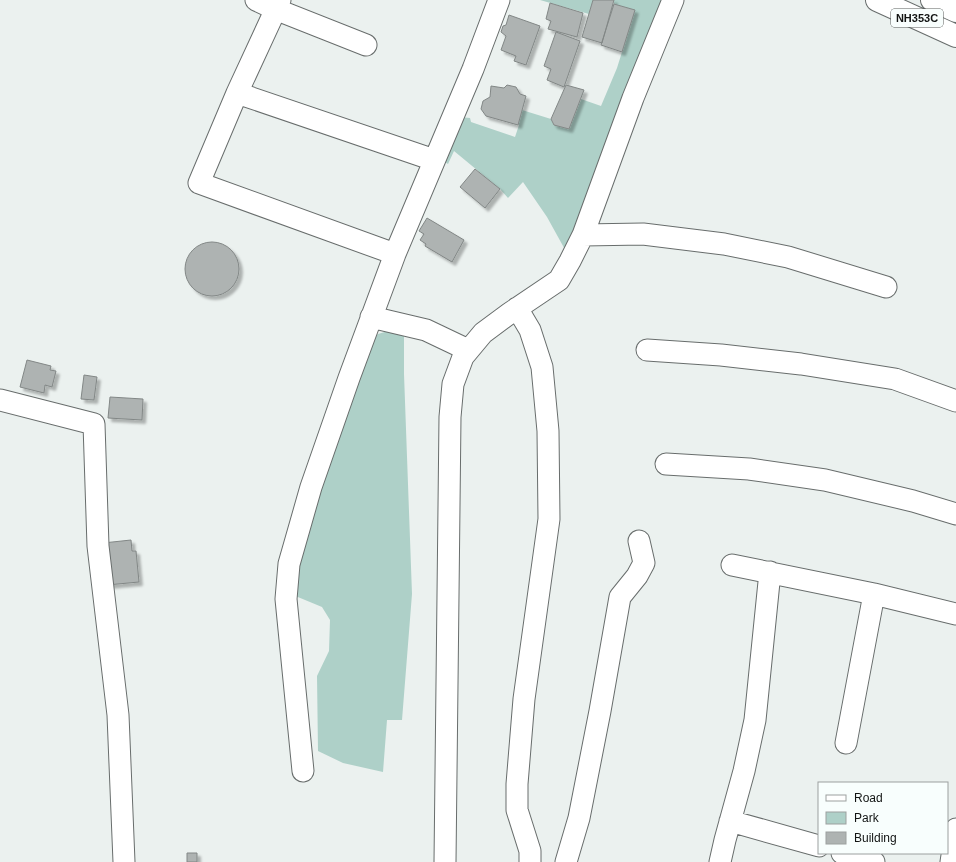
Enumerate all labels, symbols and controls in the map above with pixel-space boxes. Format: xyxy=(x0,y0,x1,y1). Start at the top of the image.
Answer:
road number: NH353C xyxy=(891,9,943,27)
legend xyxy=(818,782,948,854)
text: Road xyxy=(854,791,883,805)
text: Park xyxy=(854,811,880,825)
text: Building xyxy=(854,831,897,845)

